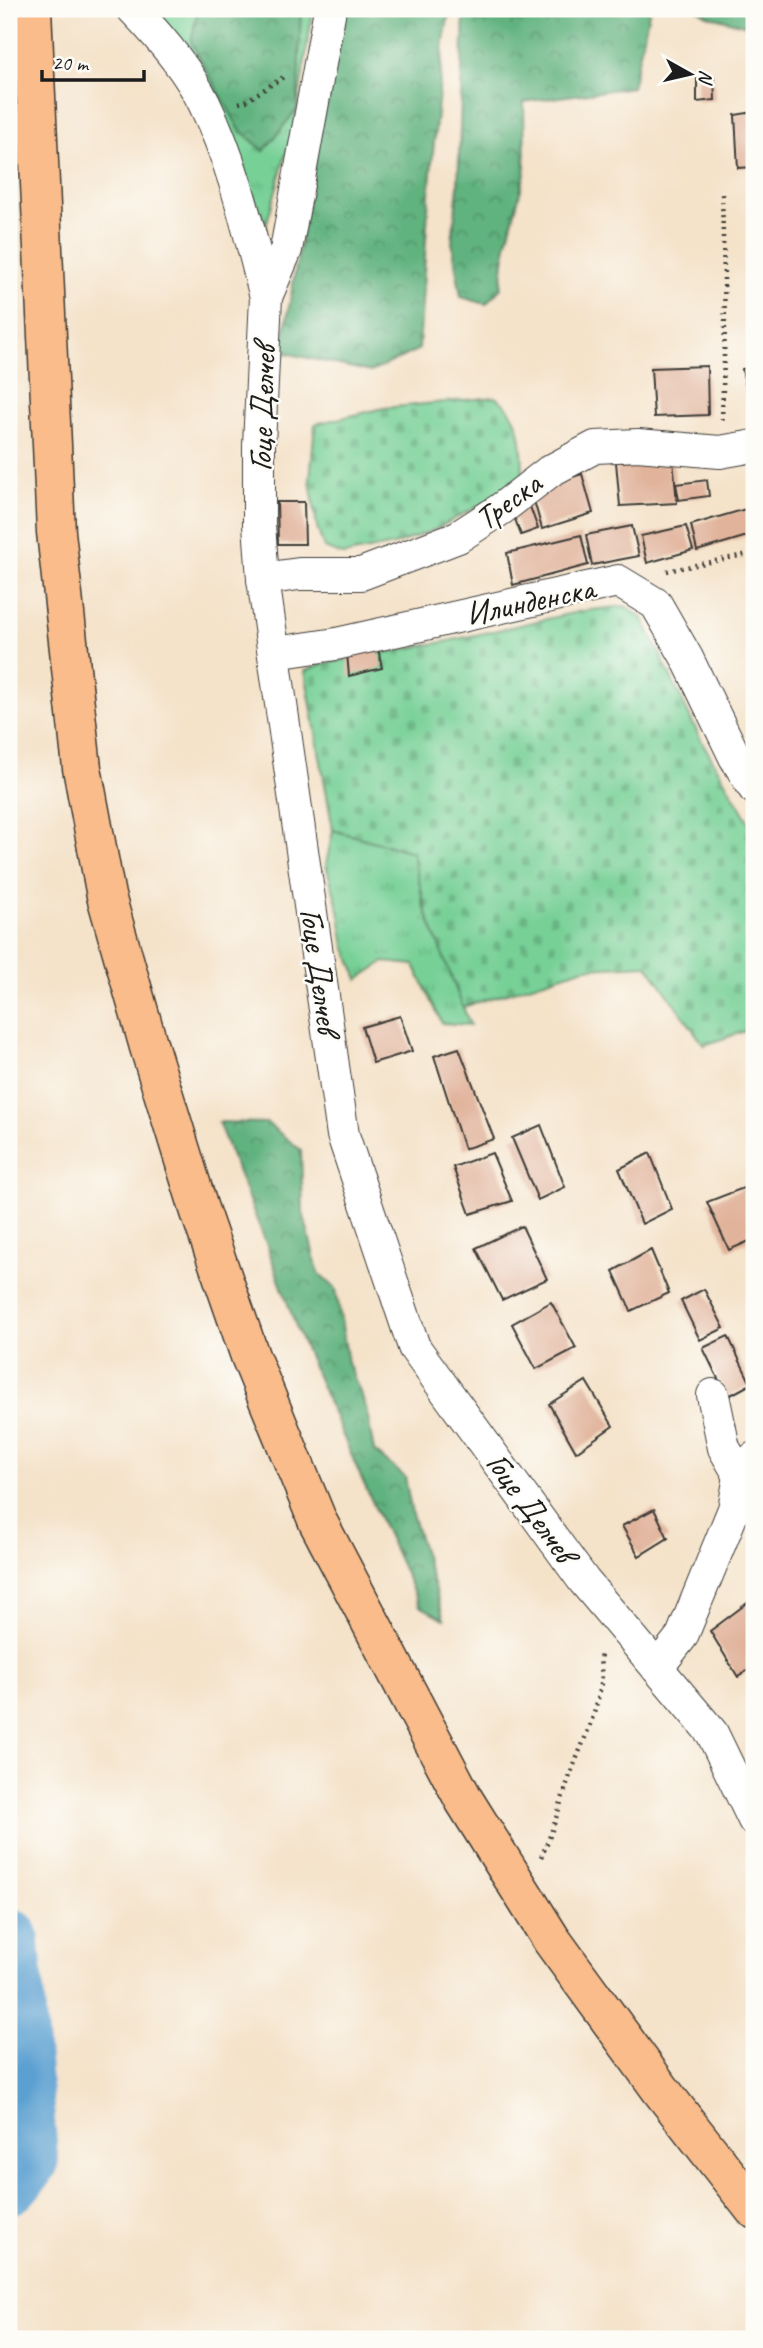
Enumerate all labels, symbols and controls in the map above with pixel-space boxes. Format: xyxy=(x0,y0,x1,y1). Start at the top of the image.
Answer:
scale bar xyxy=(42,38,144,82)
north arrow xyxy=(654,38,724,108)
text: 20 m xyxy=(52,50,90,76)
text: N xyxy=(693,69,719,87)
street label: Гоце Делчев xyxy=(239,336,285,472)
street label: Треска xyxy=(466,462,551,539)
street label: Илинденска xyxy=(462,566,600,635)
street label: Гоце Делчев xyxy=(290,906,351,1044)
street label: Гоце Делчев xyxy=(477,1444,590,1577)

